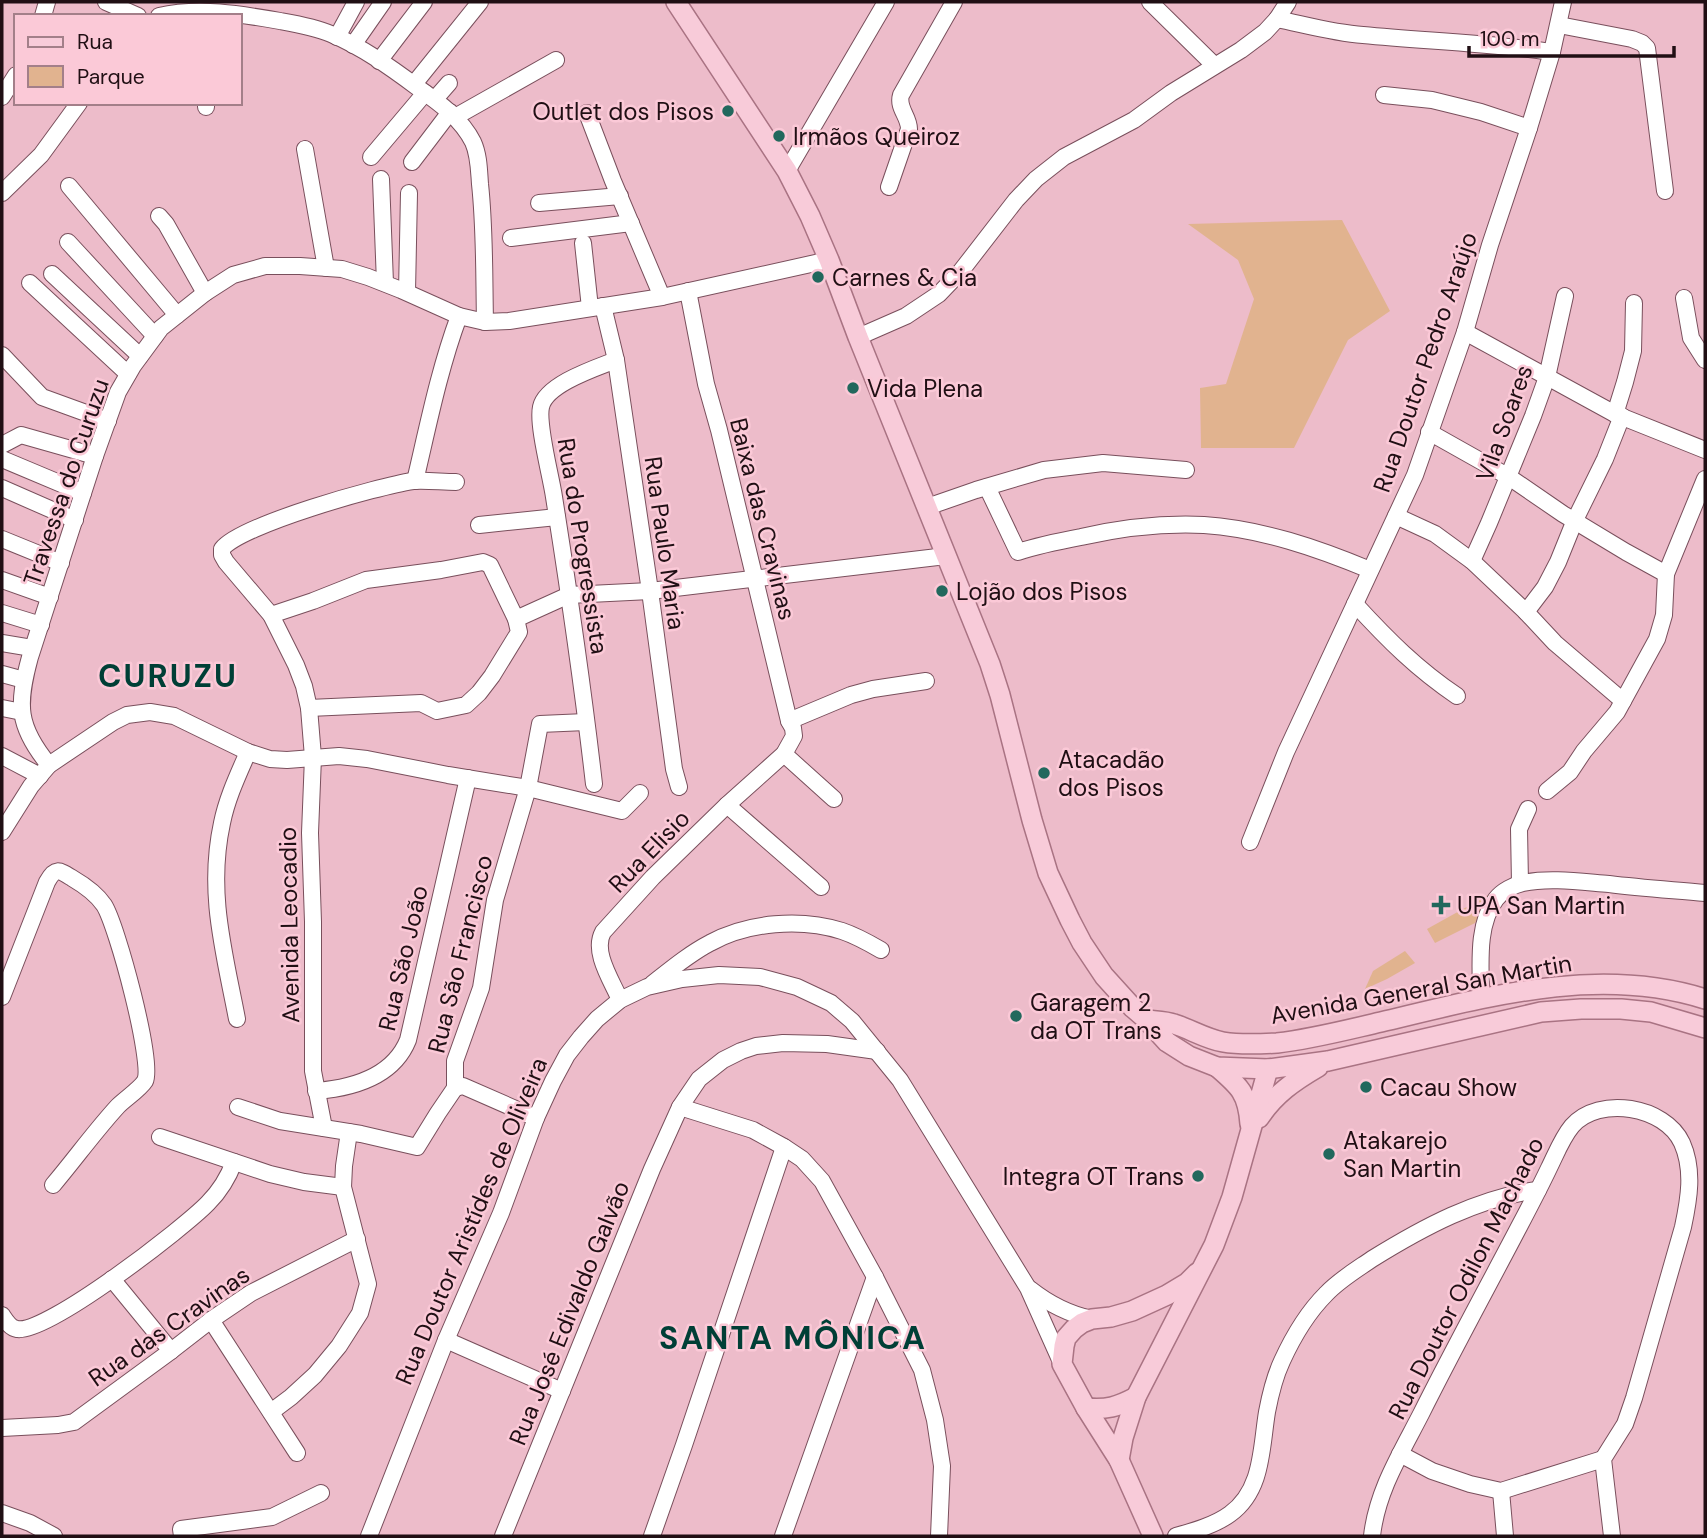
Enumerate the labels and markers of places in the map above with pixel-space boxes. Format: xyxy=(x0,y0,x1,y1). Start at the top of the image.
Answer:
place label: Outlet dos Pisos xyxy=(532,96,714,127)
marker: Outlet dos Pisos xyxy=(720,103,736,119)
place label: Irmãos Queiroz xyxy=(793,121,960,152)
marker: Irmãos Queiroz xyxy=(771,128,787,144)
place label: Carnes & Cia xyxy=(832,262,977,293)
marker: Carnes & Cia xyxy=(810,269,826,285)
place label: Vida Plena xyxy=(867,373,983,404)
marker: Vida Plena xyxy=(845,380,861,396)
place label: Lojão dos Pisos xyxy=(956,576,1128,607)
marker: Lojão dos Pisos xyxy=(934,583,950,599)
place label: Atacadão dos Pisos xyxy=(1058,744,1165,803)
marker: Atacadão dos Pisos xyxy=(1036,765,1052,781)
place label: UPA San Martin xyxy=(1457,890,1625,921)
marker: UPA San Martin xyxy=(1431,895,1451,915)
place label: Garagem 2 da OT Trans xyxy=(1030,987,1162,1046)
marker: Garagem 2 da OT Trans xyxy=(1008,1008,1024,1024)
place label: Cacau Show xyxy=(1380,1072,1517,1103)
marker: Cacau Show xyxy=(1358,1079,1374,1095)
place label: Atakarejo San Martin xyxy=(1343,1125,1461,1184)
marker: Atakarejo San Martin xyxy=(1321,1146,1337,1162)
place label: Integra OT Trans xyxy=(1003,1161,1184,1192)
marker: Integra OT Trans xyxy=(1190,1168,1206,1184)

